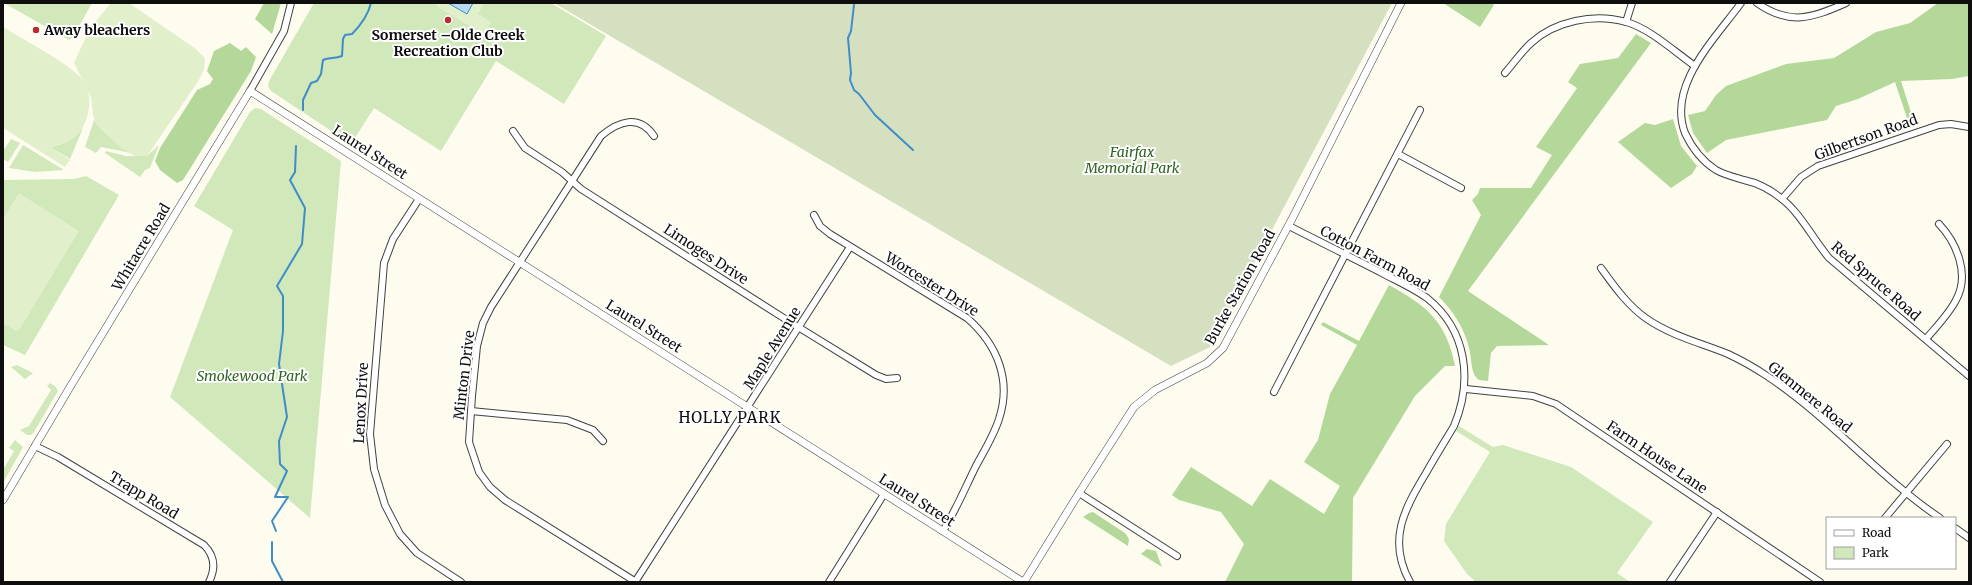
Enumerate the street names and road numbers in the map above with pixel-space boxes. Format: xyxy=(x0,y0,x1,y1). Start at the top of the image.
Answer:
street label: Gilbertson Road xyxy=(1812,110,1920,164)
street label: Laurel Street xyxy=(329,121,411,183)
street label: Whitacre Road xyxy=(107,200,174,295)
street label: Limoges Drive xyxy=(660,220,752,288)
street label: Cotton Farm Road xyxy=(1317,222,1433,295)
street label: Burke Station Road xyxy=(1201,226,1279,348)
street label: Red Spruce Road xyxy=(1828,237,1925,325)
street label: Worcester Drive xyxy=(881,247,982,320)
street label: Laurel Street xyxy=(603,296,686,357)
street label: Maple Avenue xyxy=(740,303,804,393)
street label: Minton Drive xyxy=(450,329,478,421)
street label: Glenmere Road xyxy=(1764,358,1856,437)
street label: Lenox Drive xyxy=(350,362,372,444)
street label: Farm House Lane xyxy=(1603,417,1711,497)
street label: Trapp Road xyxy=(106,467,182,523)
street label: Laurel Street xyxy=(876,470,959,531)

